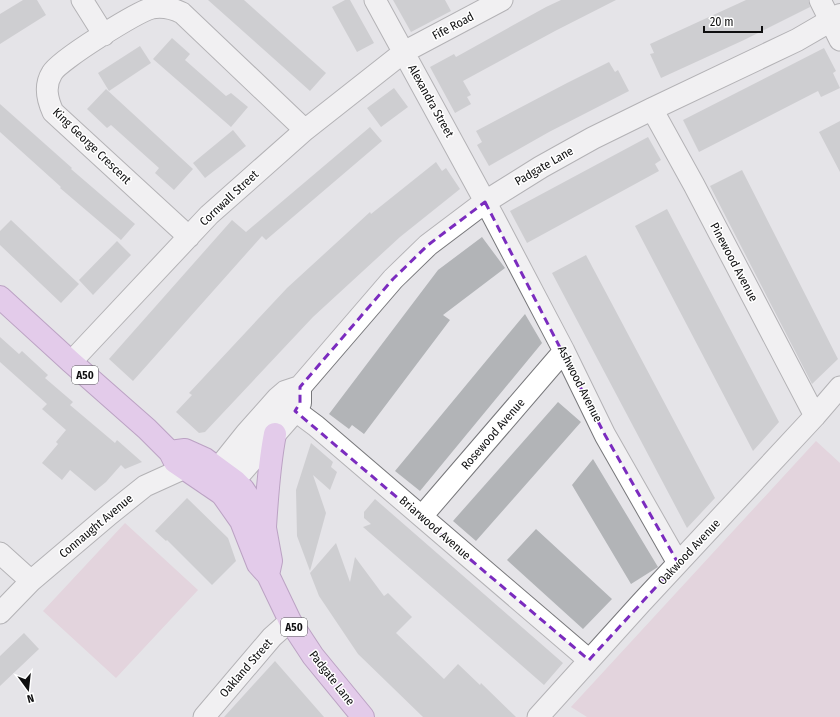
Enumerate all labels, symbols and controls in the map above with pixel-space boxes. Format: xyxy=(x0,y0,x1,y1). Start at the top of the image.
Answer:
scale bar xyxy=(704,8,762,34)
street label: Fife Road xyxy=(430,9,476,43)
text: 20 m xyxy=(710,15,734,29)
street label: Alexandra Street xyxy=(405,62,457,140)
street label: King George Crescent xyxy=(50,105,134,187)
street label: Padgate Lane xyxy=(512,144,576,188)
street label: Cornwall Street xyxy=(197,167,261,229)
street label: Pinewood Avenue xyxy=(707,220,761,304)
street label: Ashwood Avenue xyxy=(555,344,605,424)
road number: A50 xyxy=(72,366,98,384)
street label: Rosewood Avenue xyxy=(458,396,528,472)
street label: Connaught Avenue xyxy=(56,491,136,561)
street label: Briarwood Avenue xyxy=(397,493,473,563)
street label: Oakwood Avenue xyxy=(655,516,723,588)
road number: A50 xyxy=(281,618,307,636)
street label: Oakland Street xyxy=(217,636,275,700)
street label: Padgate Lane xyxy=(306,648,358,708)
north arrow xyxy=(8,669,48,709)
text: N xyxy=(26,691,35,705)

